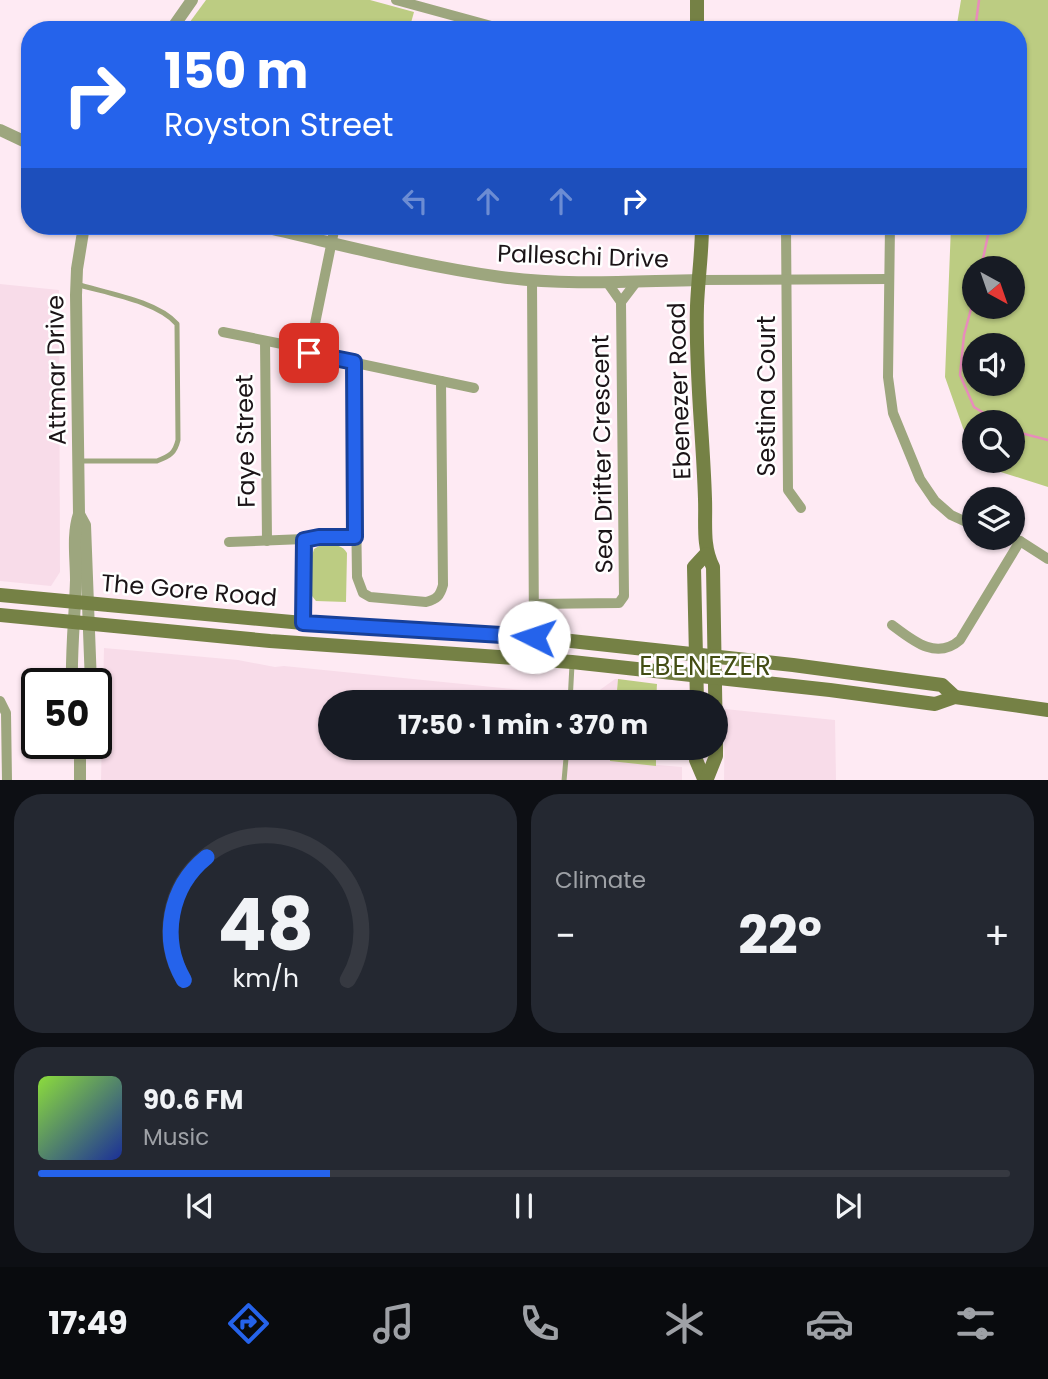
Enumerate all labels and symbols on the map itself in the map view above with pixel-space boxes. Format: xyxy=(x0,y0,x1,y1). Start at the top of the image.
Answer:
street label: Palleschi Drive xyxy=(497,237,669,275)
north arrow xyxy=(962,256,1026,318)
street label: Attmar Drive xyxy=(38,295,74,445)
street label: Ebenezer Road xyxy=(659,302,699,480)
street label: Sestina Court xyxy=(750,315,783,477)
pin xyxy=(279,323,339,383)
street label: Sea Drifter Crescent xyxy=(583,334,621,574)
street label: Faye Street xyxy=(227,374,263,508)
street label: The Gore Road xyxy=(100,566,278,614)
position arrow xyxy=(497,600,571,674)
district label: EBENEZER xyxy=(639,648,773,684)
speed limit sign: 50 xyxy=(21,668,112,759)

